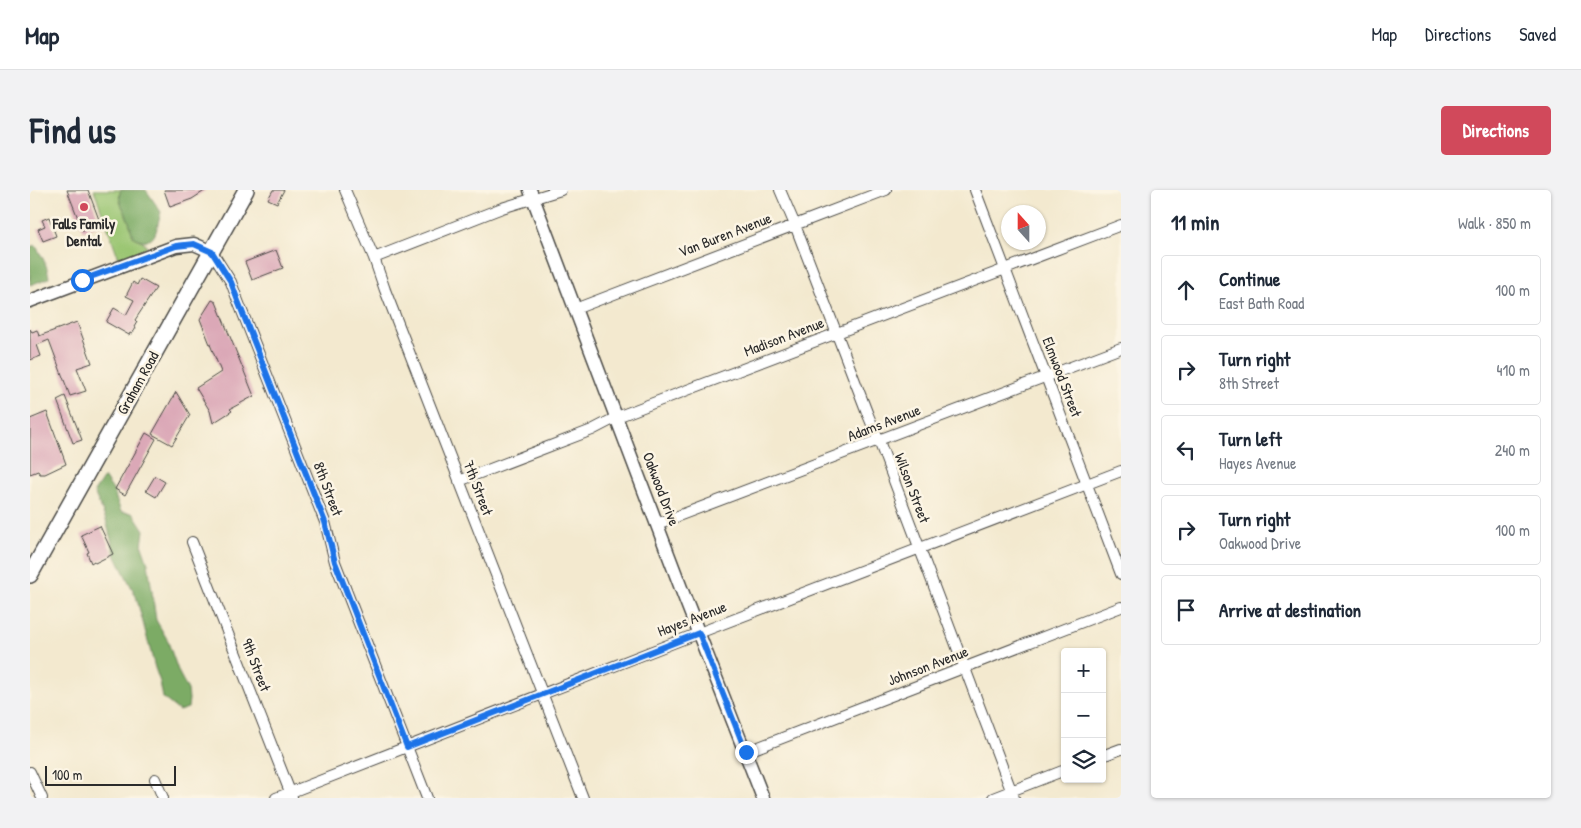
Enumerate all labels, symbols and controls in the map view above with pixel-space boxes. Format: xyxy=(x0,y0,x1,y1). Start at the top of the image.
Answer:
text: Map xyxy=(25,19,59,51)
text: Map xyxy=(1372,22,1397,47)
text: Directions xyxy=(1425,22,1491,47)
text: Saved xyxy=(1519,22,1556,47)
button: Directions xyxy=(1441,106,1551,155)
text: Find us xyxy=(30,107,116,154)
marker: Falls Family Dental xyxy=(78,201,90,213)
north arrow xyxy=(1001,205,1046,250)
street label: Van Buren Avenue xyxy=(675,207,774,262)
text: 11 min xyxy=(1171,208,1220,237)
text: Walk · 850 m xyxy=(1458,212,1531,234)
place label: Falls Family Dental xyxy=(52,213,116,251)
text: Continue xyxy=(1219,266,1280,292)
route start xyxy=(71,269,94,292)
icon: ahead xyxy=(1172,276,1200,304)
text: 100 m xyxy=(1495,279,1530,301)
text: East Bath Road xyxy=(1219,292,1304,314)
street label: Madison Avenue xyxy=(741,312,827,361)
street label: Elmwood Street xyxy=(1038,334,1088,421)
text: Turn right xyxy=(1219,346,1290,372)
street label: Graham Road xyxy=(112,347,164,418)
icon: right xyxy=(1172,356,1200,384)
text: 410 m xyxy=(1496,359,1530,381)
text: 8th Street xyxy=(1219,372,1279,394)
street label: Adams Avenue xyxy=(844,399,923,446)
text: Turn left xyxy=(1219,426,1282,452)
icon: left xyxy=(1172,436,1200,464)
text: 240 m xyxy=(1495,439,1530,461)
street label: Oakwood Drive xyxy=(638,449,685,529)
street label: Wilson Street xyxy=(889,450,936,527)
text: Hayes Avenue xyxy=(1219,452,1296,474)
street label: 7th Street xyxy=(458,457,499,519)
street label: 8th Street xyxy=(309,459,349,520)
text: Turn right xyxy=(1219,506,1290,532)
icon: right xyxy=(1172,516,1200,544)
text: 100 m xyxy=(1495,519,1530,541)
text: Oakwood Drive xyxy=(1219,532,1301,554)
street label: Hayes Avenue xyxy=(654,596,729,641)
icon: arrive xyxy=(1172,596,1200,624)
text: Arrive at destination xyxy=(1219,597,1361,623)
street label: 9th Street xyxy=(237,635,276,695)
street label: Johnson Avenue xyxy=(884,641,971,691)
map controls xyxy=(1061,648,1106,783)
button: + xyxy=(1061,648,1106,693)
button: − xyxy=(1061,693,1106,738)
button: layers xyxy=(1061,738,1106,783)
route end xyxy=(735,741,758,764)
scale bar xyxy=(45,763,176,786)
text: 100 m xyxy=(52,765,82,784)

